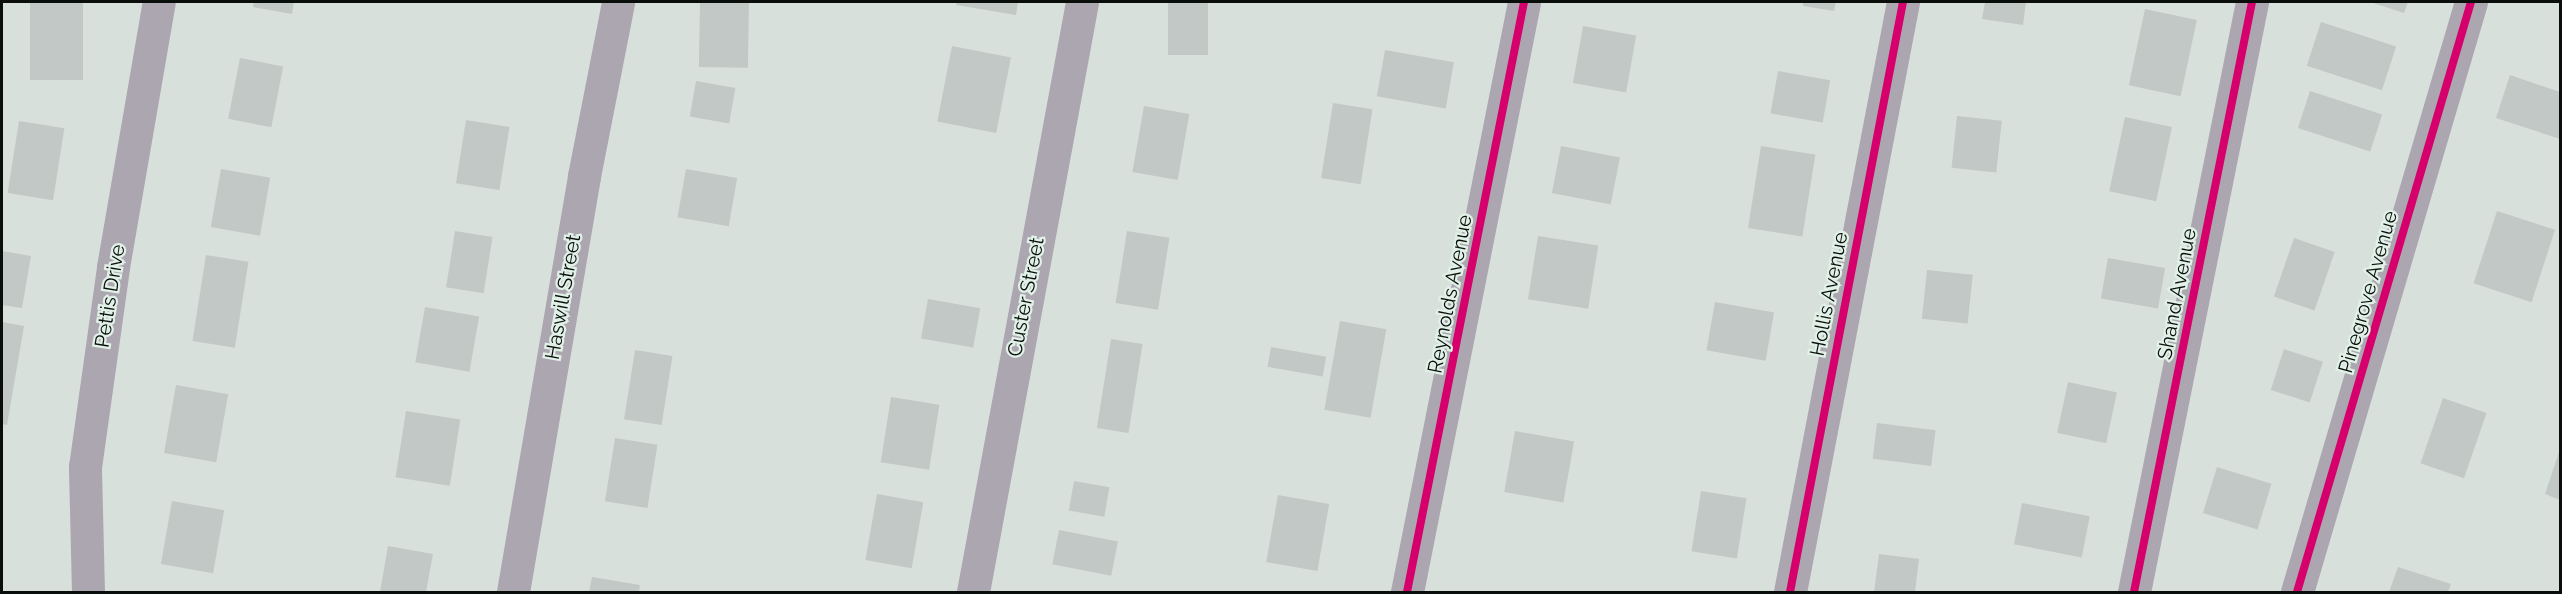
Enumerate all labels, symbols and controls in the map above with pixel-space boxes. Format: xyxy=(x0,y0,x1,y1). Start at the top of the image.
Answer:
street label: Pinegrove Avenue xyxy=(2333,208,2403,376)
street label: Reynolds Avenue xyxy=(1423,212,1477,376)
street label: Shand Avenue xyxy=(2152,226,2202,362)
street label: Hollis Avenue xyxy=(1805,230,1853,358)
street label: Haswill Street xyxy=(540,232,586,362)
street label: Custer Street xyxy=(1003,235,1049,359)
street label: Pettis Drive xyxy=(90,243,130,349)

